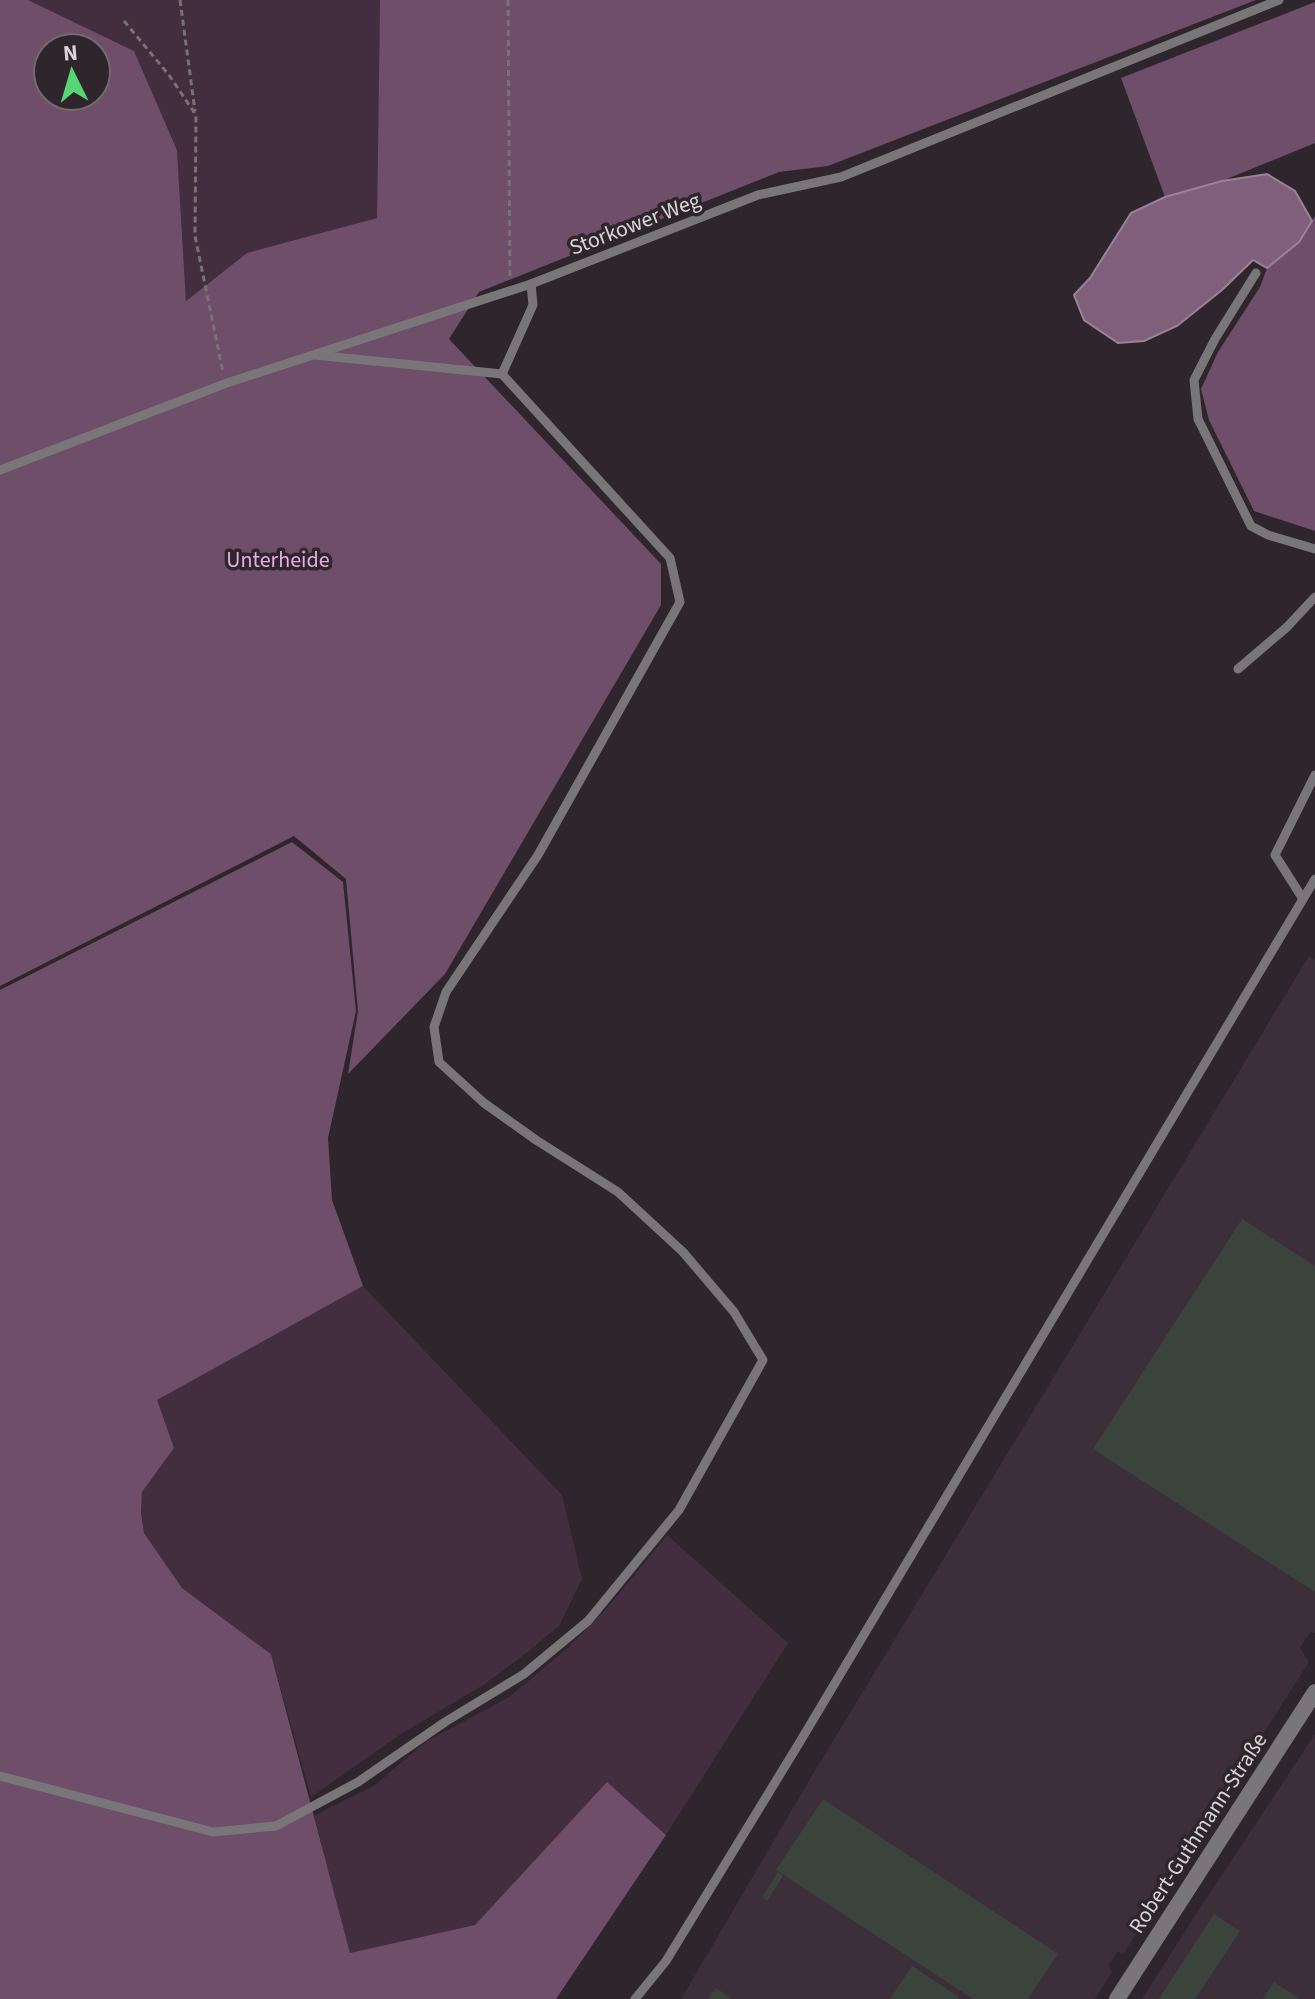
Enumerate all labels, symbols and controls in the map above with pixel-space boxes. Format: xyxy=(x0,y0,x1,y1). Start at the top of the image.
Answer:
north arrow xyxy=(32,32,112,112)
text: N xyxy=(62,36,79,70)
street label: Storkower Weg xyxy=(565,184,705,264)
park label: Unterheide xyxy=(226,544,330,576)
street label: Robert-Guthmann-Straße xyxy=(1121,1726,1275,1940)

